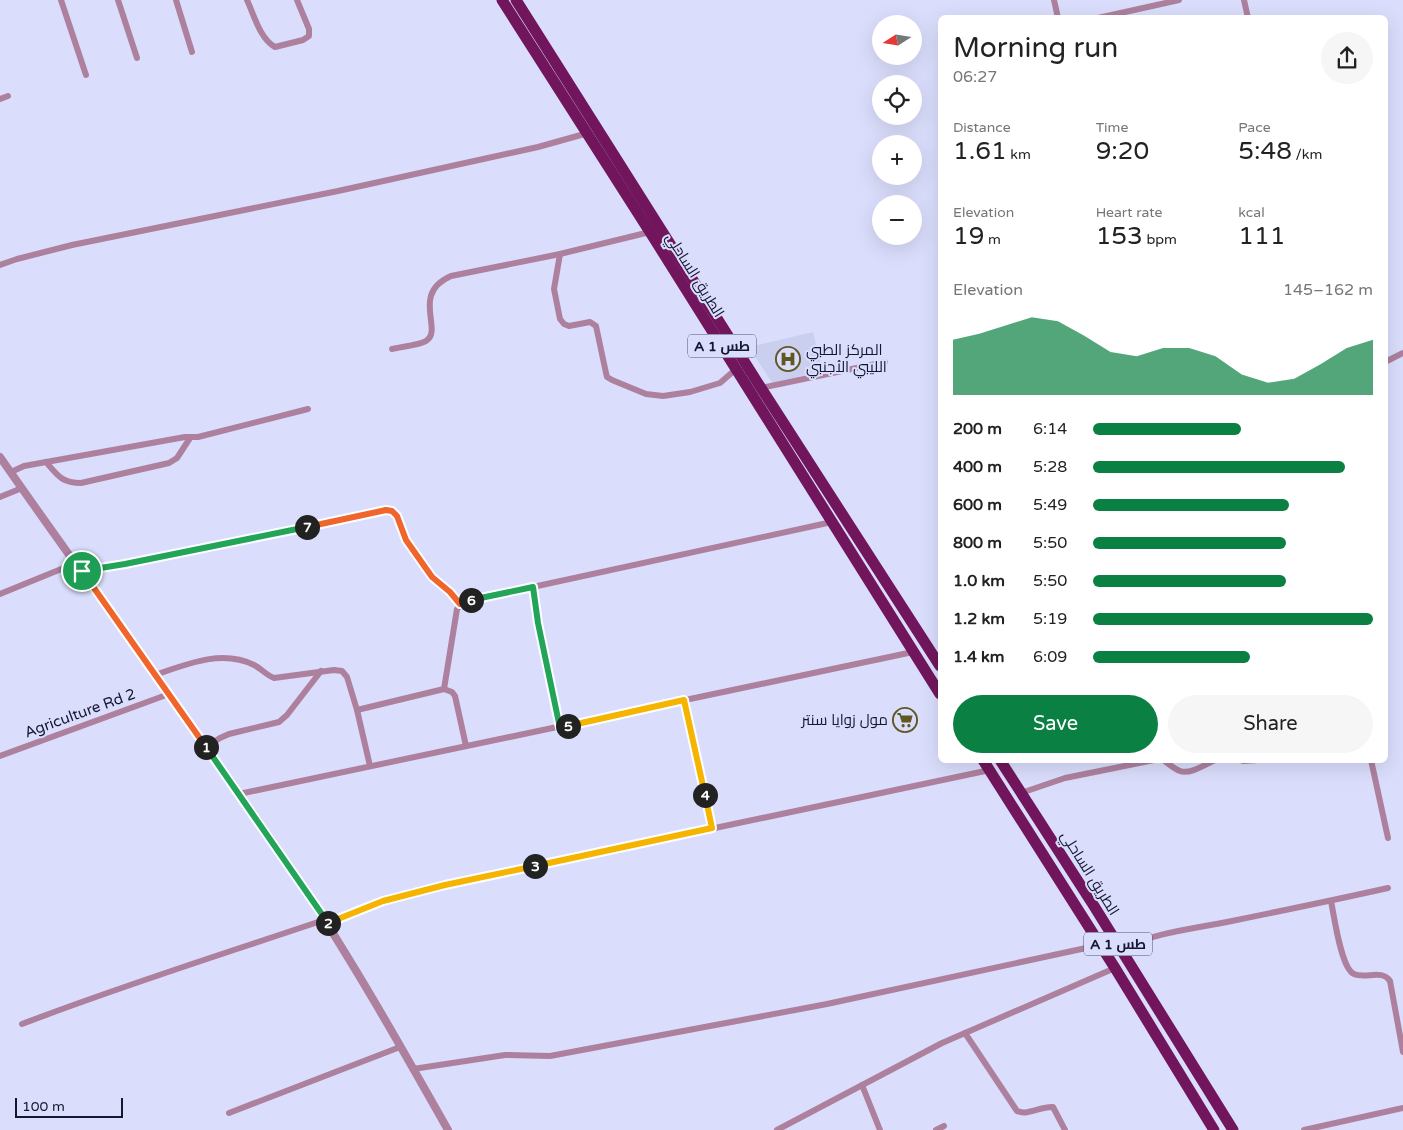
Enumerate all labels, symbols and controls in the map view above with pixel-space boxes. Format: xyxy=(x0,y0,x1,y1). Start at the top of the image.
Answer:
north arrow xyxy=(872,15,922,65)
map controls xyxy=(872,15,922,245)
text: Morning run xyxy=(953,31,1118,65)
button: share xyxy=(1321,32,1373,84)
text: 06:27 xyxy=(953,67,997,87)
button: locate xyxy=(872,75,922,125)
text: Distance xyxy=(953,119,1011,136)
text: Time xyxy=(1096,119,1128,136)
text: Pace xyxy=(1238,119,1271,136)
button: + xyxy=(872,135,922,185)
text: 1.61 xyxy=(953,136,1007,166)
text: 9:20 xyxy=(1096,136,1149,166)
text: 5:48 xyxy=(1238,136,1292,166)
text: km xyxy=(1007,146,1031,163)
text: /km xyxy=(1292,146,1322,163)
button: − xyxy=(872,195,922,245)
text: Elevation xyxy=(953,204,1014,221)
text: Heart rate xyxy=(1096,204,1162,221)
text: kcal xyxy=(1238,204,1265,221)
text: 19 xyxy=(953,221,984,251)
text: 153 xyxy=(1096,221,1143,251)
text: 111 xyxy=(1238,221,1285,251)
street label: الطريق الساحلي xyxy=(659,230,728,322)
text: m xyxy=(984,231,1001,248)
text: bpm xyxy=(1143,231,1177,248)
text: Elevation xyxy=(953,280,1023,300)
text: 145–162 m xyxy=(1283,280,1373,300)
road number: A 1 طس xyxy=(688,334,756,358)
place label: المركز الطبي الليبي الأجنبي xyxy=(806,341,887,379)
hospital icon: المركز الطبي الليبي الأجنبي xyxy=(775,346,801,372)
text: 200 m xyxy=(953,419,1002,439)
text: 6:14 xyxy=(1033,419,1067,439)
text: 400 m xyxy=(953,457,1002,477)
text: 5:28 xyxy=(1033,457,1067,477)
text: 600 m xyxy=(953,495,1002,515)
text: 5:49 xyxy=(1033,495,1067,515)
pin: 7 xyxy=(294,514,320,540)
text: 7 xyxy=(303,519,312,536)
text: 800 m xyxy=(953,533,1002,553)
text: 5:50 xyxy=(1033,533,1067,553)
pin xyxy=(61,550,103,592)
icon: arrive xyxy=(68,557,96,585)
text: 1.0 km xyxy=(953,571,1005,591)
text: 5:50 xyxy=(1033,571,1067,591)
pin: 6 xyxy=(458,588,484,612)
text: 6 xyxy=(467,592,476,609)
text: 1.2 km xyxy=(953,609,1005,629)
text: 5:19 xyxy=(1033,609,1067,629)
text: 1.4 km xyxy=(953,647,1005,667)
text: 6:09 xyxy=(1033,647,1067,667)
street label: Agriculture Rd 2 xyxy=(22,685,138,741)
button: Save xyxy=(953,695,1158,753)
button: Share xyxy=(1168,695,1373,753)
supermarket icon: مول زوايا سنتر xyxy=(892,707,918,733)
place label: مول زوايا سنتر xyxy=(801,711,888,729)
pin: 5 xyxy=(556,714,580,738)
text: 5 xyxy=(564,718,573,735)
pin: 1 xyxy=(194,734,218,760)
text: 1 xyxy=(202,739,211,756)
pin: 4 xyxy=(692,782,718,808)
text: 4 xyxy=(701,787,710,804)
street label: الطريق الساحلي xyxy=(1054,828,1123,920)
pin: 3 xyxy=(522,854,548,878)
text: 3 xyxy=(531,858,540,875)
pin: 2 xyxy=(316,910,340,936)
text: 2 xyxy=(324,915,333,932)
road number: A 1 طس xyxy=(1084,932,1152,956)
scale bar xyxy=(15,1095,122,1118)
text: 100 m xyxy=(22,1098,65,1115)

